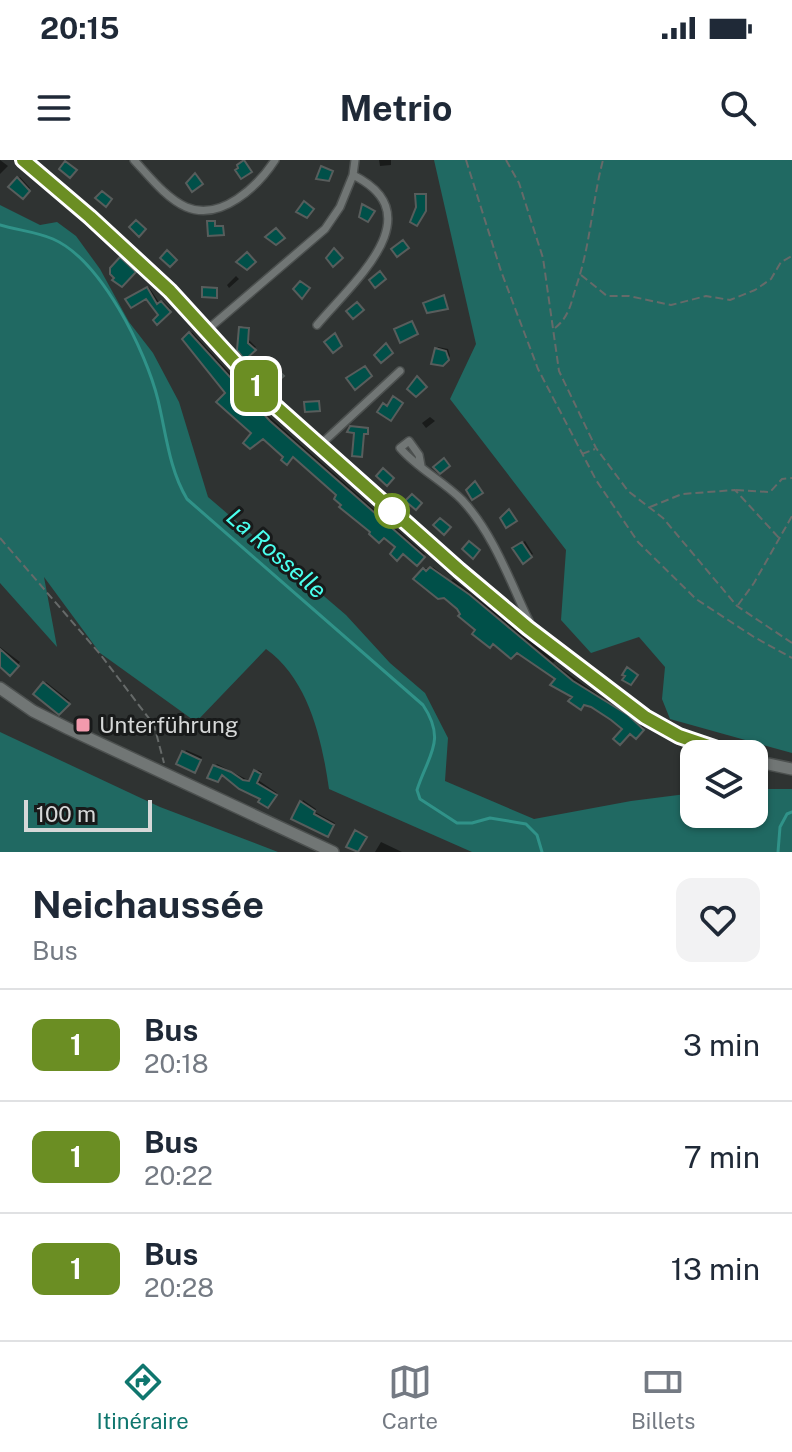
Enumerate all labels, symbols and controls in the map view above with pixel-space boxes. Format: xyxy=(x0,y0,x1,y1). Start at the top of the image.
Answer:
text: 20:15 xyxy=(40,10,120,46)
icon: menu xyxy=(32,86,76,130)
icon: search xyxy=(716,86,760,130)
text: Metrio xyxy=(340,87,452,129)
line badge: 1 xyxy=(230,360,282,412)
text: 1 xyxy=(250,369,262,402)
unlabelled marker xyxy=(375,494,409,528)
water label: La Rosselle xyxy=(222,502,332,604)
place label: Unterführung xyxy=(99,712,238,738)
marker: Unterführung xyxy=(74,716,92,734)
map controls xyxy=(680,740,768,828)
button: layers xyxy=(680,740,768,828)
scale bar xyxy=(24,796,152,832)
text: 100 m xyxy=(36,801,96,827)
button: heart xyxy=(676,878,760,962)
text: Neichaussée xyxy=(32,882,264,927)
text: Bus xyxy=(32,935,78,966)
text: Bus xyxy=(144,1012,198,1048)
text: 3 min xyxy=(683,1027,760,1063)
text: 1 xyxy=(70,1028,82,1061)
text: 20:18 xyxy=(144,1048,209,1079)
text: Bus xyxy=(144,1124,198,1160)
text: 7 min xyxy=(684,1139,760,1175)
text: 1 xyxy=(70,1140,82,1173)
text: 20:22 xyxy=(144,1160,213,1191)
text: Bus xyxy=(144,1236,198,1272)
text: 13 min xyxy=(671,1251,760,1287)
text: 1 xyxy=(70,1252,82,1285)
text: 20:28 xyxy=(144,1272,214,1303)
tab: Itinéraire xyxy=(97,1360,189,1434)
tab: Carte xyxy=(382,1360,438,1434)
tab: Billets xyxy=(631,1360,695,1434)

